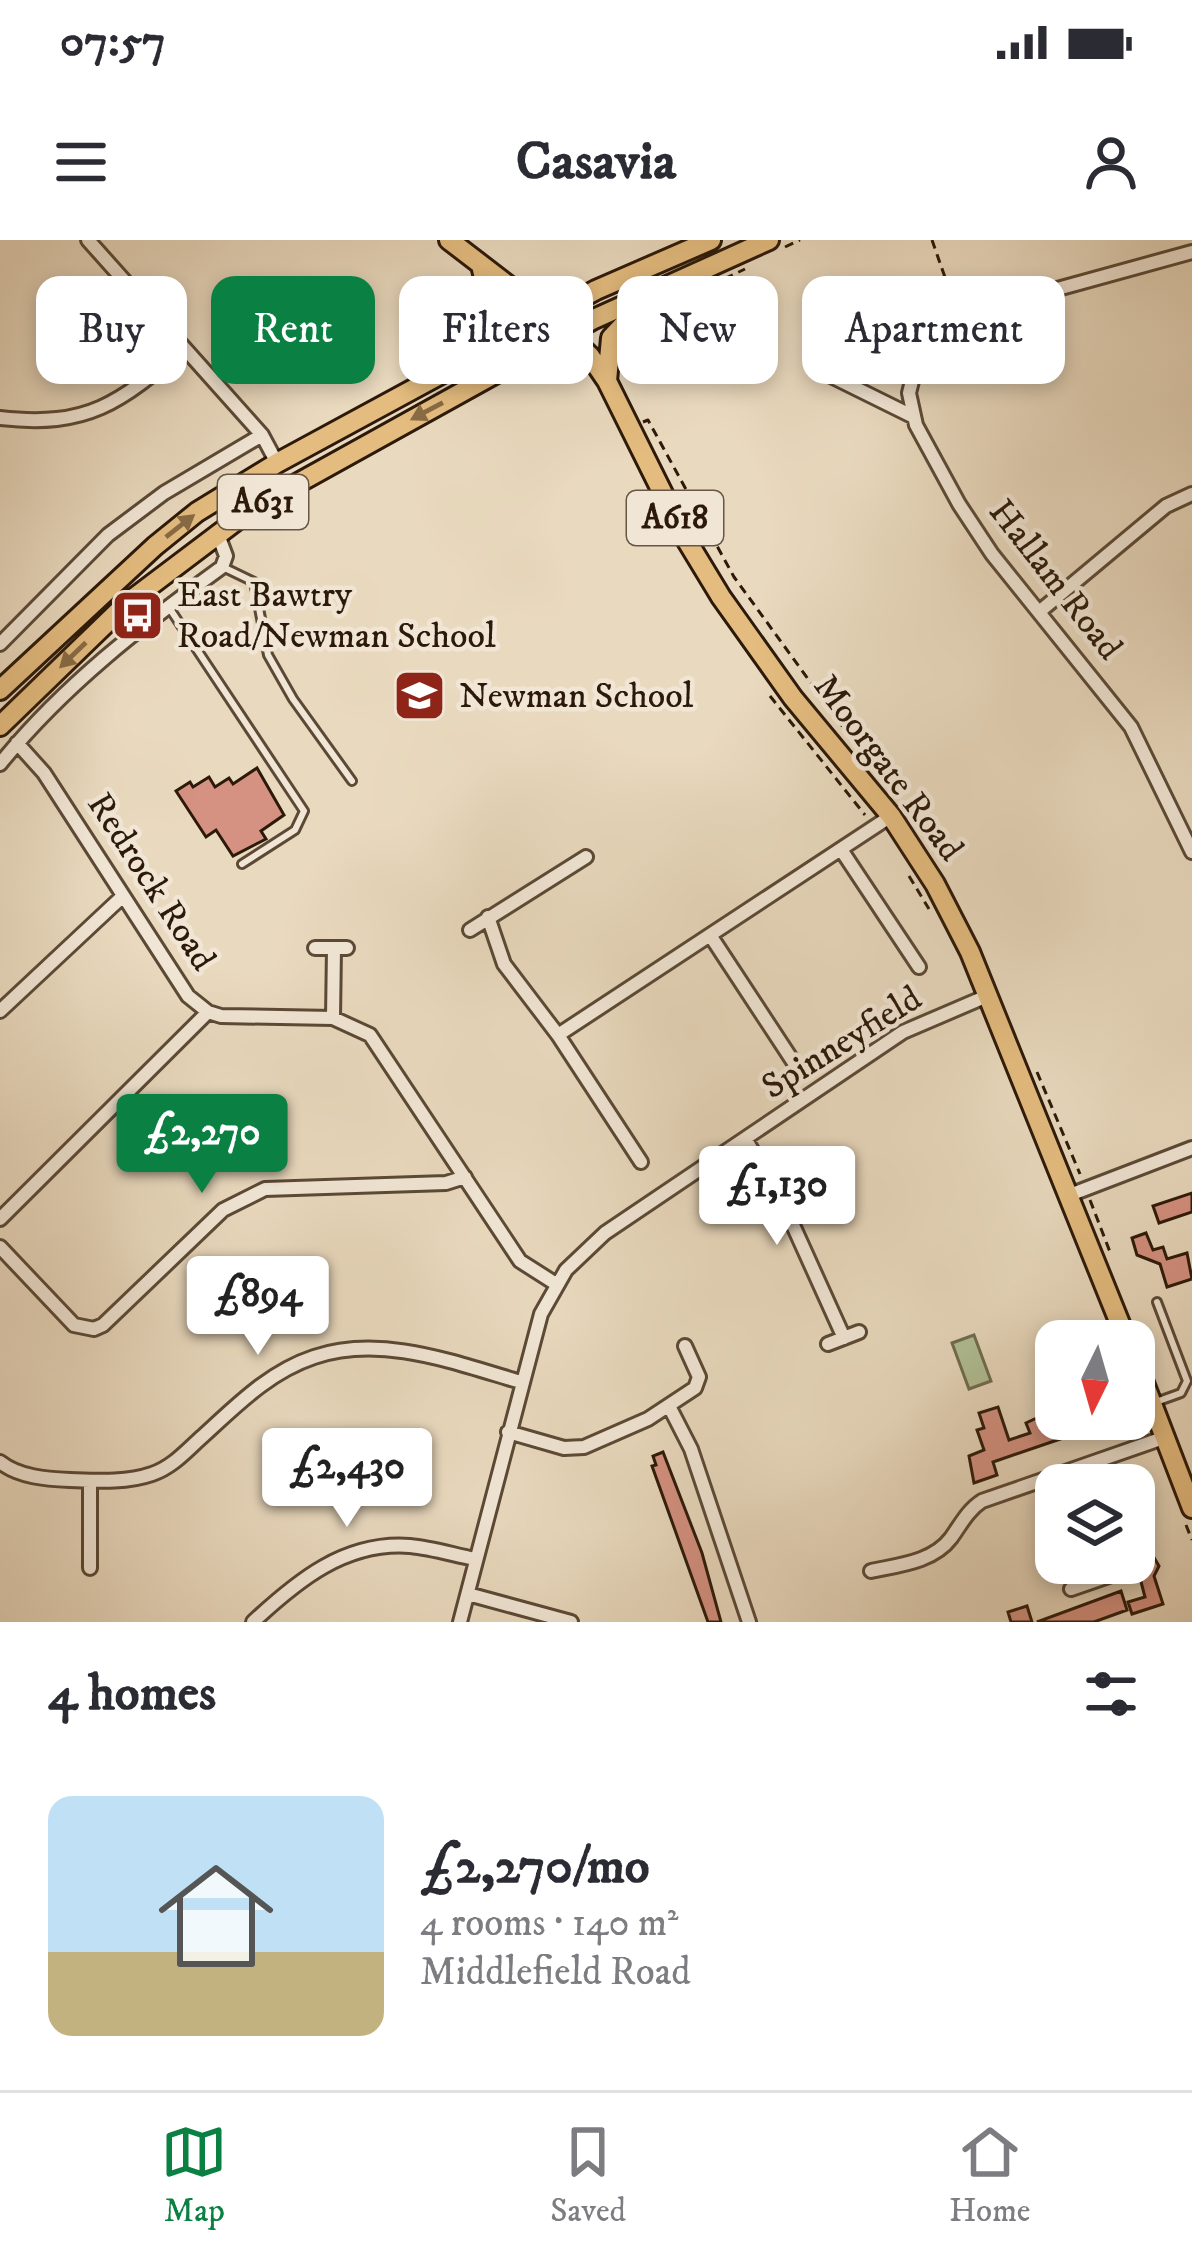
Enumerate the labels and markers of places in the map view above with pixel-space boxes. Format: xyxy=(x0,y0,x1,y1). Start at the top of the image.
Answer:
place label: East Bawtry Road/Newman School xyxy=(177,573,496,659)
bus stop icon: East Bawtry Road/Newman School xyxy=(110,588,166,644)
school or university icon: Newman School xyxy=(392,668,448,724)
place label: Newman School xyxy=(459,674,694,719)
pin: £2,270 xyxy=(104,1094,300,1196)
pin: £1,130 xyxy=(679,1146,875,1248)
pin: £894 xyxy=(187,1256,329,1358)
pin: £2,430 xyxy=(249,1428,445,1530)

